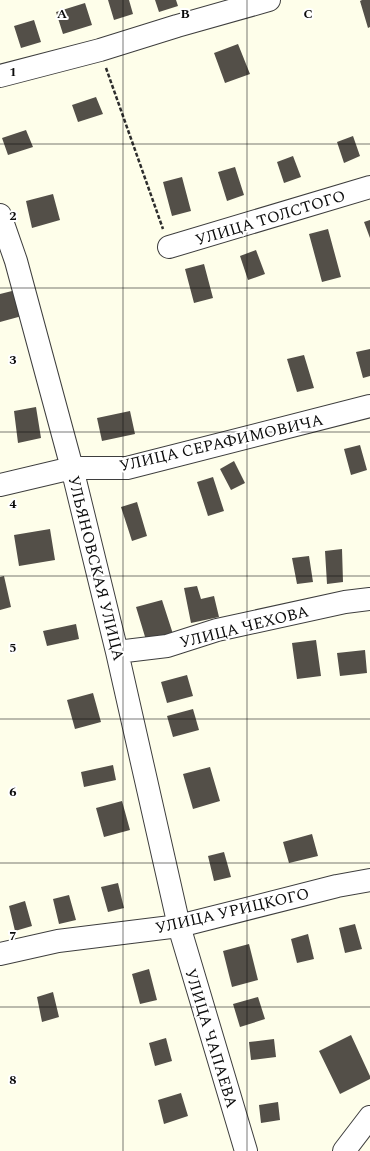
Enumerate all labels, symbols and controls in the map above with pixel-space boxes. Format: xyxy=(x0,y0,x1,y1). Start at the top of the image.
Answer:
text: A xyxy=(57,4,67,24)
text: B xyxy=(180,4,190,24)
text: C xyxy=(303,4,313,24)
text: 1 xyxy=(9,62,17,82)
street label: УЛИЦА ТОЛСТОГО xyxy=(192,184,348,252)
text: 2 xyxy=(9,206,17,226)
text: 3 xyxy=(9,350,17,370)
street label: УЛИЦА СЕРАФИМОВИЧА xyxy=(117,408,326,478)
street label: УЛЬЯНОВСКАЯ УЛИЦА xyxy=(61,473,131,663)
text: 4 xyxy=(9,494,17,514)
street label: УЛИЦА ЧЕХОВА xyxy=(177,599,311,655)
text: 5 xyxy=(9,638,17,658)
text: 6 xyxy=(9,782,17,802)
street label: УЛИЦА УРИЦКОГО xyxy=(153,882,312,940)
text: 7 xyxy=(9,926,17,946)
street label: УЛИЦА ЧАПАЕВА xyxy=(178,966,244,1111)
text: 8 xyxy=(9,1070,17,1090)

